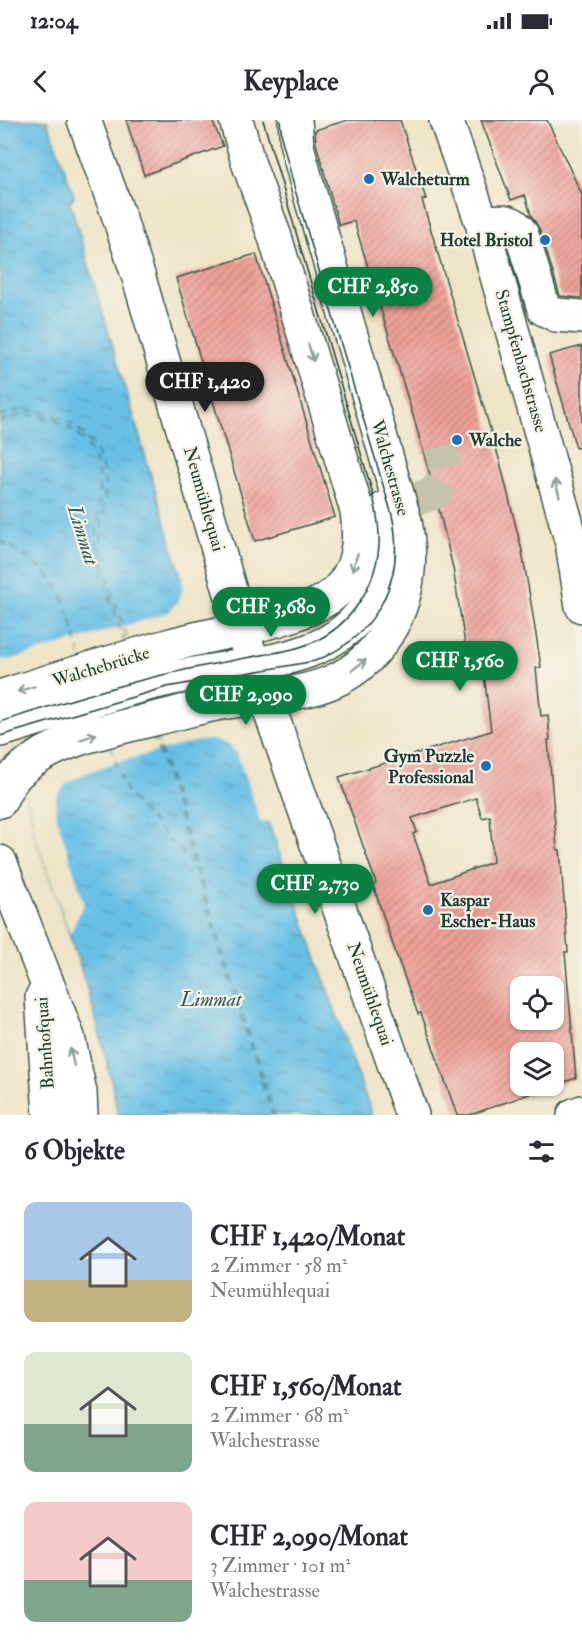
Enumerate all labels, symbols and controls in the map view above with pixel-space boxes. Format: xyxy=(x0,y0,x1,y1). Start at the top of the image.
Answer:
text: 12:04 xyxy=(30,7,78,35)
icon: back xyxy=(24,65,57,98)
text: Keyplace xyxy=(243,65,339,98)
icon: person xyxy=(525,65,558,98)
place label: Walcheturm xyxy=(380,168,471,191)
marker: Walcheturm xyxy=(362,172,376,186)
place label: Hotel Bristol xyxy=(440,229,533,252)
marker: Hotel Bristol xyxy=(538,233,552,247)
pin: CHF 2,850 xyxy=(304,267,442,318)
text: CHF 2,850 xyxy=(328,274,418,299)
street label: Stampfenbachstrasse xyxy=(490,287,553,436)
one-way arrow xyxy=(306,343,317,362)
pin: CHF 1,420 xyxy=(136,362,274,413)
text: CHF 1,420 xyxy=(159,369,251,394)
street label: Walchestrasse xyxy=(365,416,415,519)
place label: Walche xyxy=(468,429,522,452)
marker: Walche xyxy=(450,433,464,447)
street label: Neumühlequai xyxy=(178,444,230,554)
one-way arrow xyxy=(551,479,562,498)
water label: Limmat xyxy=(62,501,104,569)
one-way arrow xyxy=(349,552,360,571)
pin: CHF 3,680 xyxy=(202,587,340,638)
text: CHF 3,680 xyxy=(226,594,316,619)
street label: Walchebrücke xyxy=(48,641,153,693)
pin: CHF 1,560 xyxy=(391,641,529,692)
text: CHF 1,560 xyxy=(416,648,504,673)
one-way arrow xyxy=(350,658,366,671)
pin: CHF 2,090 xyxy=(177,675,315,726)
text: CHF 2,090 xyxy=(199,682,293,707)
one-way arrow xyxy=(17,684,36,695)
one-way arrow xyxy=(78,731,97,742)
place label: Gym Puzzle Professional xyxy=(384,745,474,789)
marker: Gym Puzzle Professional xyxy=(479,759,493,773)
pin: CHF 2,730 xyxy=(246,864,384,915)
text: CHF 2,730 xyxy=(270,871,360,896)
place label: Kaspar Escher-Haus xyxy=(440,889,535,933)
marker: Kaspar Escher-Haus xyxy=(421,903,435,917)
street label: Neumühlequai xyxy=(342,939,399,1049)
map controls xyxy=(510,976,564,1096)
button: locate xyxy=(510,976,564,1030)
water label: Limmat xyxy=(179,987,243,1012)
street label: Bahnhofquai xyxy=(30,996,60,1090)
button: layers xyxy=(510,1042,564,1096)
one-way arrow xyxy=(66,1048,77,1068)
text: 6 Objekte xyxy=(24,1135,125,1167)
icon: filters xyxy=(525,1135,558,1168)
text: CHF 1,420/Monat xyxy=(210,1221,405,1253)
icon: home xyxy=(72,1226,144,1298)
text: 2 Zimmer · 58 m² xyxy=(210,1253,347,1278)
text: Neumühlequai xyxy=(210,1278,330,1303)
text: CHF 1,560/Monat xyxy=(210,1371,401,1403)
icon: home xyxy=(72,1376,144,1448)
text: 2 Zimmer · 68 m² xyxy=(210,1403,349,1428)
text: Walchestrasse xyxy=(210,1428,320,1453)
text: CHF 2,090/Monat xyxy=(210,1521,408,1553)
icon: home xyxy=(72,1526,144,1598)
text: 3 Zimmer · 101 m² xyxy=(210,1553,351,1578)
text: Walchestrasse xyxy=(210,1578,320,1603)

